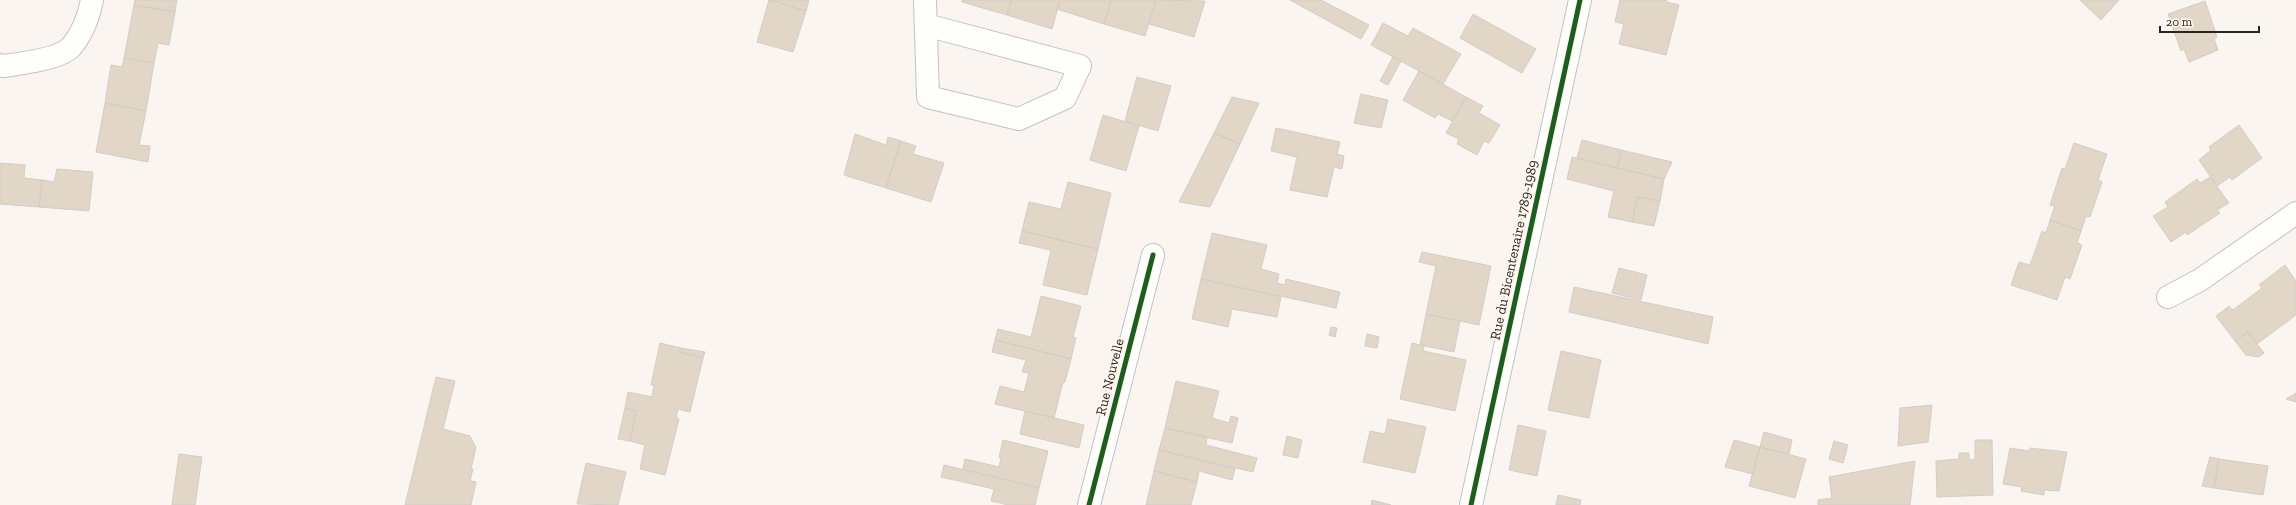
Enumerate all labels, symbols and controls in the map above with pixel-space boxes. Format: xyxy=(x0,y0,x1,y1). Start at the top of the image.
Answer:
scale bar xyxy=(2160,8,2259,34)
text: 20 m xyxy=(2166,15,2193,29)
street label: Rue du Bicentenaire 1789-1989 xyxy=(1487,158,1541,342)
street label: Rue Nouvelle xyxy=(1092,336,1128,417)

